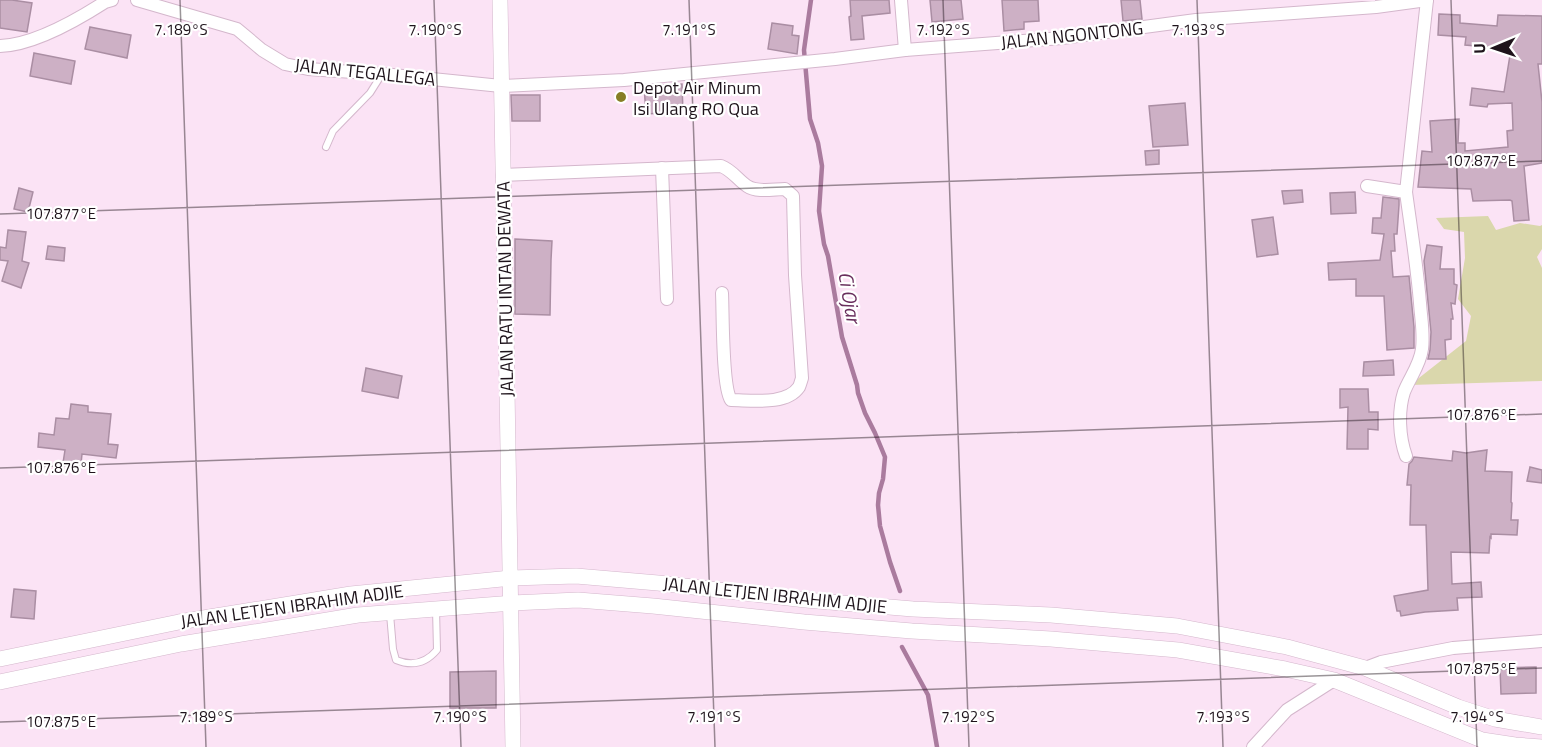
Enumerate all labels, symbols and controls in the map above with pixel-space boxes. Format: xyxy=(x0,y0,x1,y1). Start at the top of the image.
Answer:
street label: JALAN NGONTONG xyxy=(999,14,1145,56)
text: 7.189°S xyxy=(154,18,208,41)
text: 7.190°S xyxy=(408,18,462,41)
text: 7.191°S xyxy=(662,18,716,41)
text: 7.192°S xyxy=(916,18,970,41)
text: 7.193°S xyxy=(1171,18,1225,41)
north arrow xyxy=(1464,18,1524,78)
text: U xyxy=(1467,43,1491,54)
street label: JALAN TEGALLEGA xyxy=(293,51,437,93)
place label: Depot Air Minum Isi Ulang RO Qua xyxy=(633,74,761,122)
marker: Depot Air Minum Isi Ulang RO Qua xyxy=(614,90,628,104)
text: 107.877°E xyxy=(1446,149,1516,172)
street label: JALAN RATU INTAN DEWATA xyxy=(490,181,520,397)
text: 107.877°E xyxy=(26,202,96,225)
water label: Ci Ojar xyxy=(830,269,870,328)
text: 107.876°E xyxy=(1446,403,1516,426)
text: 107.876°E xyxy=(26,456,96,479)
street label: JALAN LETJEN IBRAHIM ADJIE xyxy=(662,570,888,620)
street label: JALAN LETJEN IBRAHIM ADJIE xyxy=(179,577,405,635)
text: 107.875°E xyxy=(1446,657,1516,680)
text: 7.189°S xyxy=(179,705,233,728)
text: 7.190°S xyxy=(433,705,487,728)
text: 7.191°S xyxy=(687,705,741,728)
text: 7.192°S xyxy=(941,705,995,728)
text: 7.193°S xyxy=(1196,705,1250,728)
text: 7.194°S xyxy=(1450,705,1504,728)
text: 107.875°E xyxy=(26,710,96,733)

